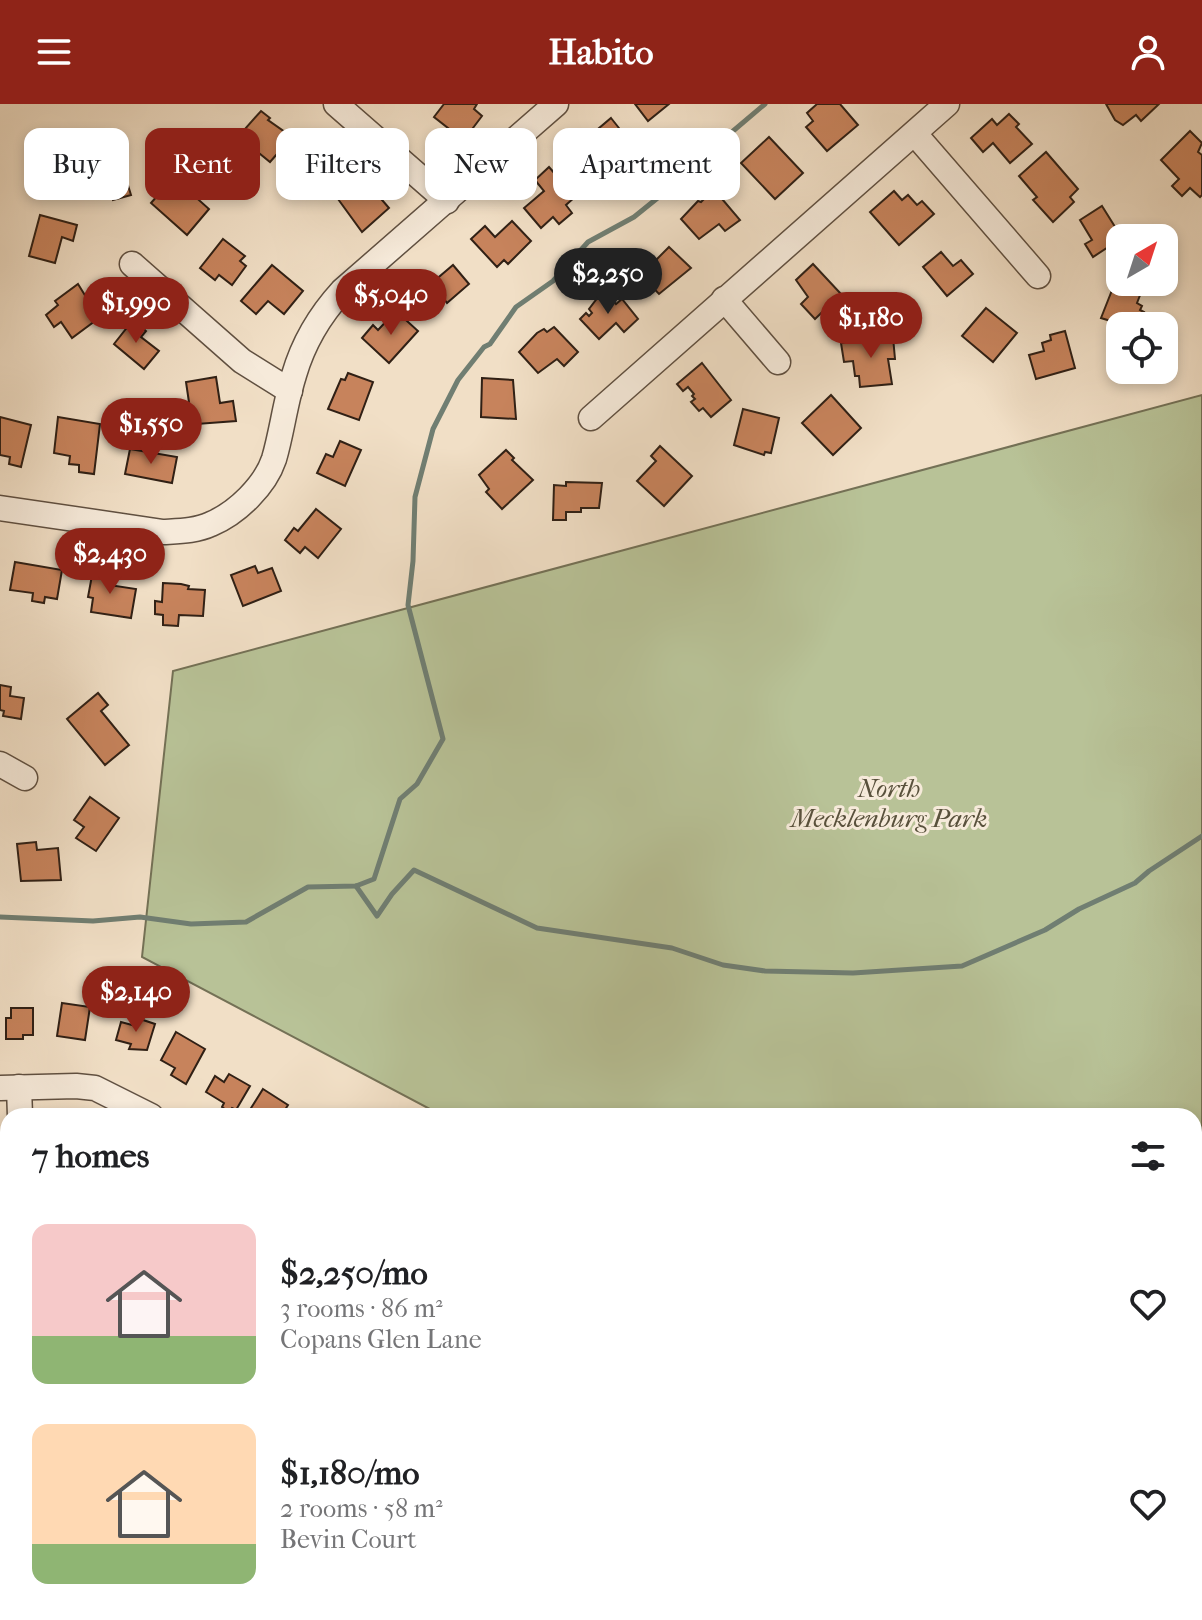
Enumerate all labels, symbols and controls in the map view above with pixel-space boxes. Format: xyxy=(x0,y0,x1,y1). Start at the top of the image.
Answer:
icon: menu xyxy=(32,30,76,74)
icon: person xyxy=(1126,30,1170,74)
text: Habito xyxy=(548,31,654,73)
chip: Buy xyxy=(24,128,129,200)
chip: Rent xyxy=(145,128,260,200)
chip: Filters xyxy=(276,128,409,200)
chip: New xyxy=(425,128,537,200)
chip: Apartment xyxy=(553,128,740,200)
north arrow xyxy=(1106,224,1178,296)
map controls xyxy=(1106,224,1178,384)
pin: $2,250 xyxy=(543,248,673,316)
text: $2,250 xyxy=(572,258,644,289)
pin: $5,040 xyxy=(326,269,456,337)
pin: $1,990 xyxy=(71,277,201,345)
text: $5,040 xyxy=(354,279,428,310)
text: $1,990 xyxy=(101,287,171,318)
pin: $1,180 xyxy=(806,292,936,360)
text: $1,180 xyxy=(838,302,904,333)
button: locate xyxy=(1106,312,1178,384)
pin: $1,550 xyxy=(86,398,216,466)
text: $1,550 xyxy=(119,408,183,439)
pin: $2,430 xyxy=(45,528,175,596)
text: $2,430 xyxy=(73,538,147,569)
park label: North Mecklenburg Park xyxy=(789,773,987,834)
pin: $2,140 xyxy=(71,966,201,1034)
text: $2,140 xyxy=(100,976,172,1007)
icon: filters xyxy=(1126,1134,1170,1178)
text: 7 homes xyxy=(32,1136,149,1176)
text: $2,250/mo xyxy=(280,1253,428,1293)
icon: home xyxy=(96,1256,192,1352)
icon: heart xyxy=(1126,1282,1170,1326)
text: 3 rooms · 86 m² xyxy=(280,1293,443,1324)
text: Copans Glen Lane xyxy=(280,1324,482,1355)
text: $1,180/mo xyxy=(280,1453,420,1493)
icon: home xyxy=(96,1456,192,1552)
icon: heart xyxy=(1126,1482,1170,1526)
text: 2 rooms · 58 m² xyxy=(280,1493,443,1524)
text: Bevin Court xyxy=(280,1524,417,1555)

